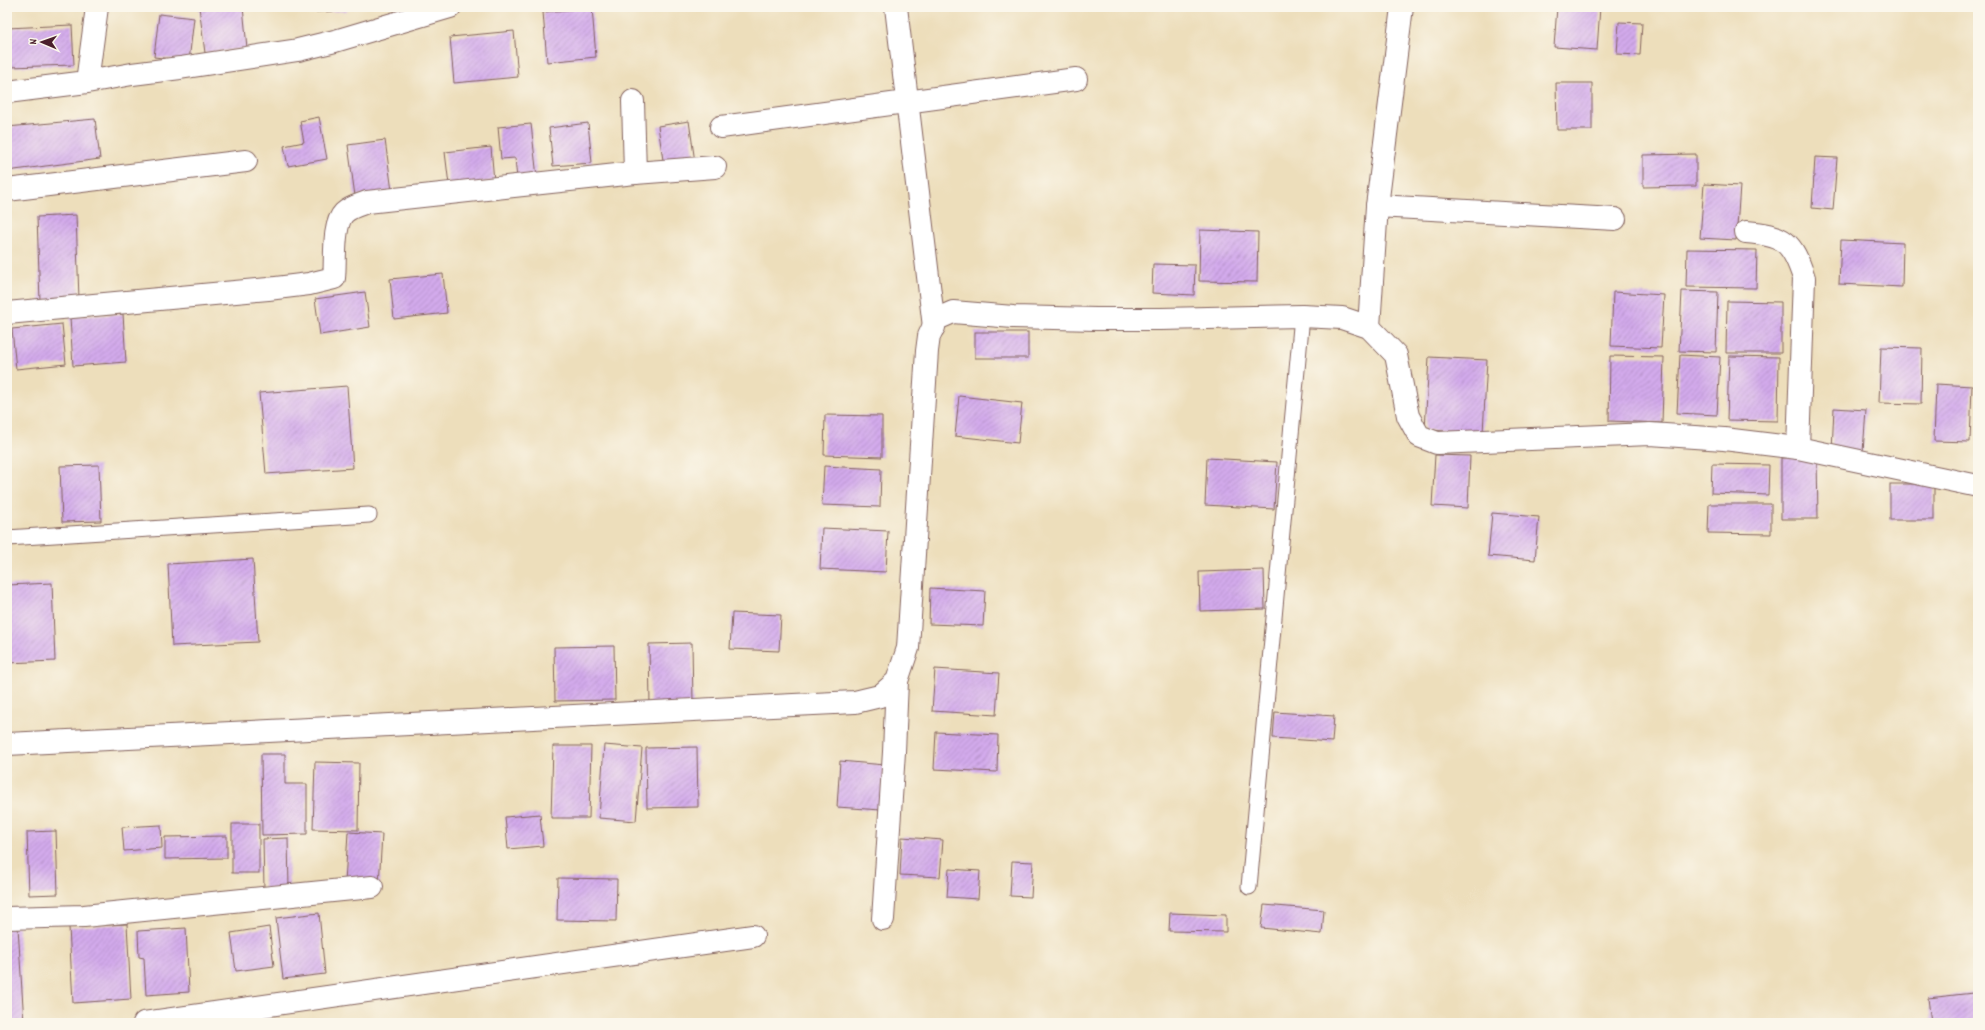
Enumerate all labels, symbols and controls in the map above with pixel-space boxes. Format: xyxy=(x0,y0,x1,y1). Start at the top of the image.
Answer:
north arrow xyxy=(22,22,62,62)
text: N xyxy=(26,38,42,45)

